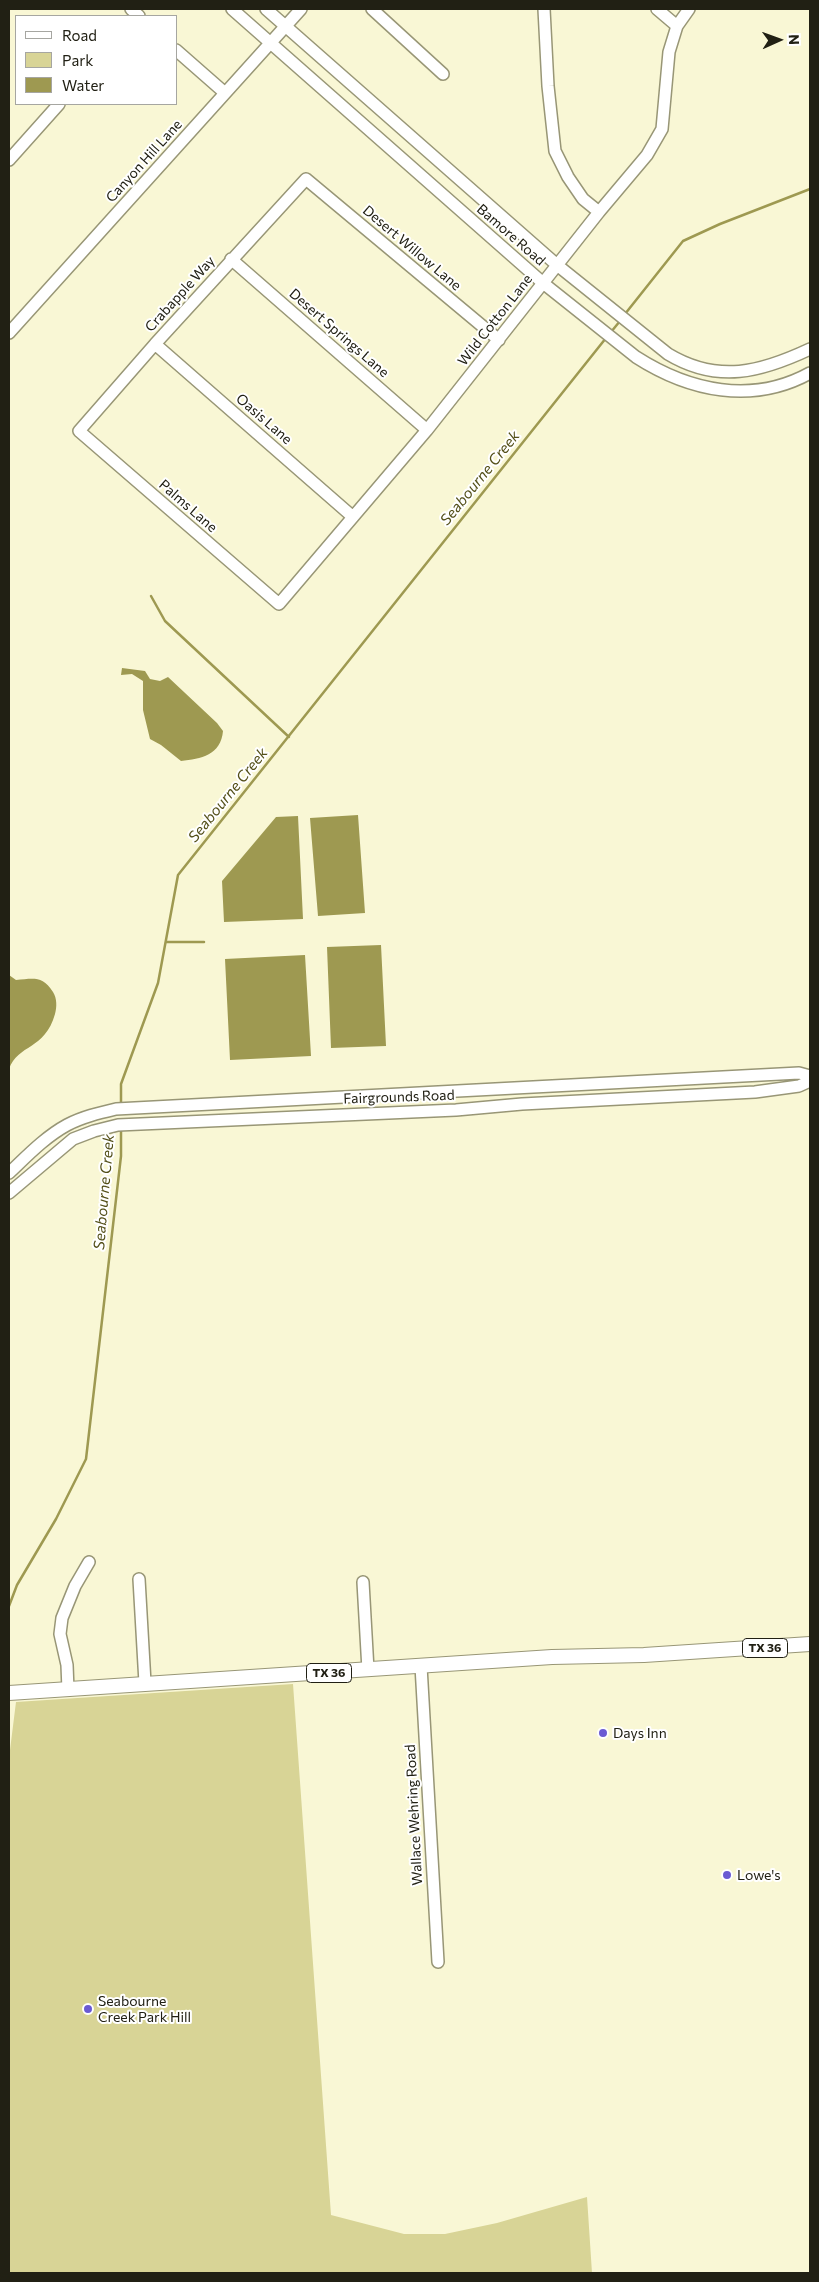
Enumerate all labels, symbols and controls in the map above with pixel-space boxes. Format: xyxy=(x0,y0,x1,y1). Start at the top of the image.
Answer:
legend xyxy=(15,15,178,105)
north arrow xyxy=(754,15,804,65)
text: Road xyxy=(62,26,97,44)
text: N xyxy=(786,34,803,45)
text: Park xyxy=(62,51,93,69)
text: Water xyxy=(62,76,104,94)
street label: Canyon Hill Lane xyxy=(102,116,186,206)
street label: Bamore Road xyxy=(473,201,549,269)
street label: Desert Willow Lane xyxy=(359,202,465,294)
street label: Crabapple Way xyxy=(142,253,218,335)
street label: Wild Cotton Lane xyxy=(454,271,536,369)
street label: Desert Springs Lane xyxy=(286,285,392,381)
street label: Oasis Lane xyxy=(233,390,295,448)
water label: Seabourne Creek xyxy=(436,427,524,529)
street label: Palms Lane xyxy=(155,476,221,536)
water label: Seabourne Creek xyxy=(184,744,272,846)
street label: Fairgrounds Road xyxy=(343,1087,455,1107)
water label: Seabourne Creek xyxy=(90,1133,118,1251)
road number: TX 36 xyxy=(742,1639,788,1658)
road number: TX 36 xyxy=(306,1664,352,1682)
place label: Days Inn xyxy=(613,1725,667,1741)
marker: Days Inn xyxy=(597,1727,609,1739)
street label: Wallace Wehring Road xyxy=(402,1744,426,1886)
place label: Lowe's xyxy=(737,1867,781,1883)
marker: Lowe's xyxy=(721,1869,733,1881)
place label: Seabourne Creek Park Hill xyxy=(98,1993,191,2025)
marker: Seabourne Creek Park Hill xyxy=(82,2003,94,2015)

